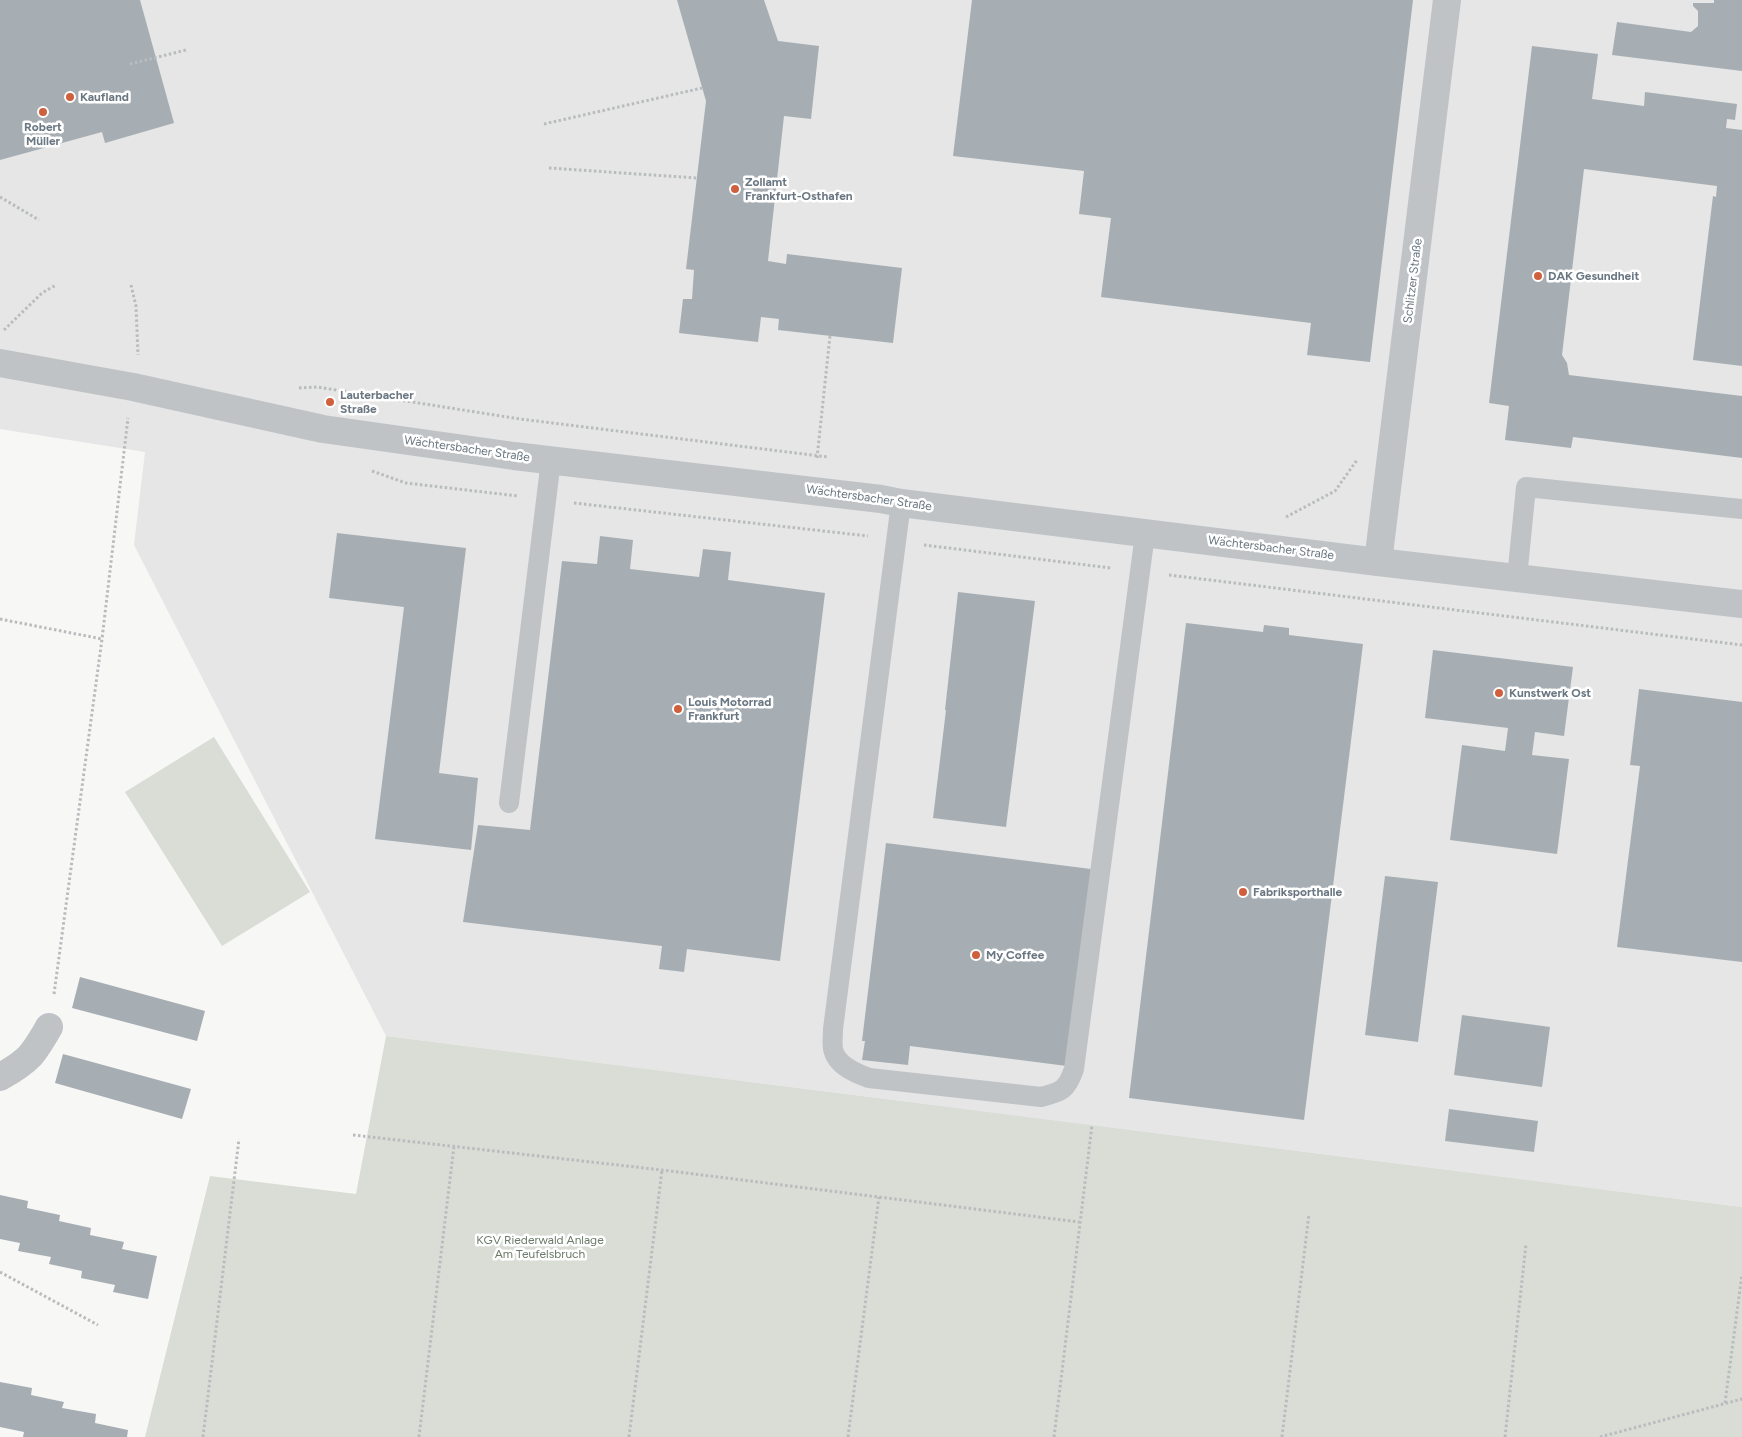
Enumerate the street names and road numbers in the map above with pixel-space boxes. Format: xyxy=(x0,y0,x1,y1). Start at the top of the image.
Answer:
street label: Schlitzer Straße xyxy=(1401,238,1425,324)
street label: Wächtersbacher Straße xyxy=(403,433,531,465)
street label: Wächtersbacher Straße xyxy=(805,482,933,514)
street label: Wächtersbacher Straße xyxy=(1207,533,1335,563)

